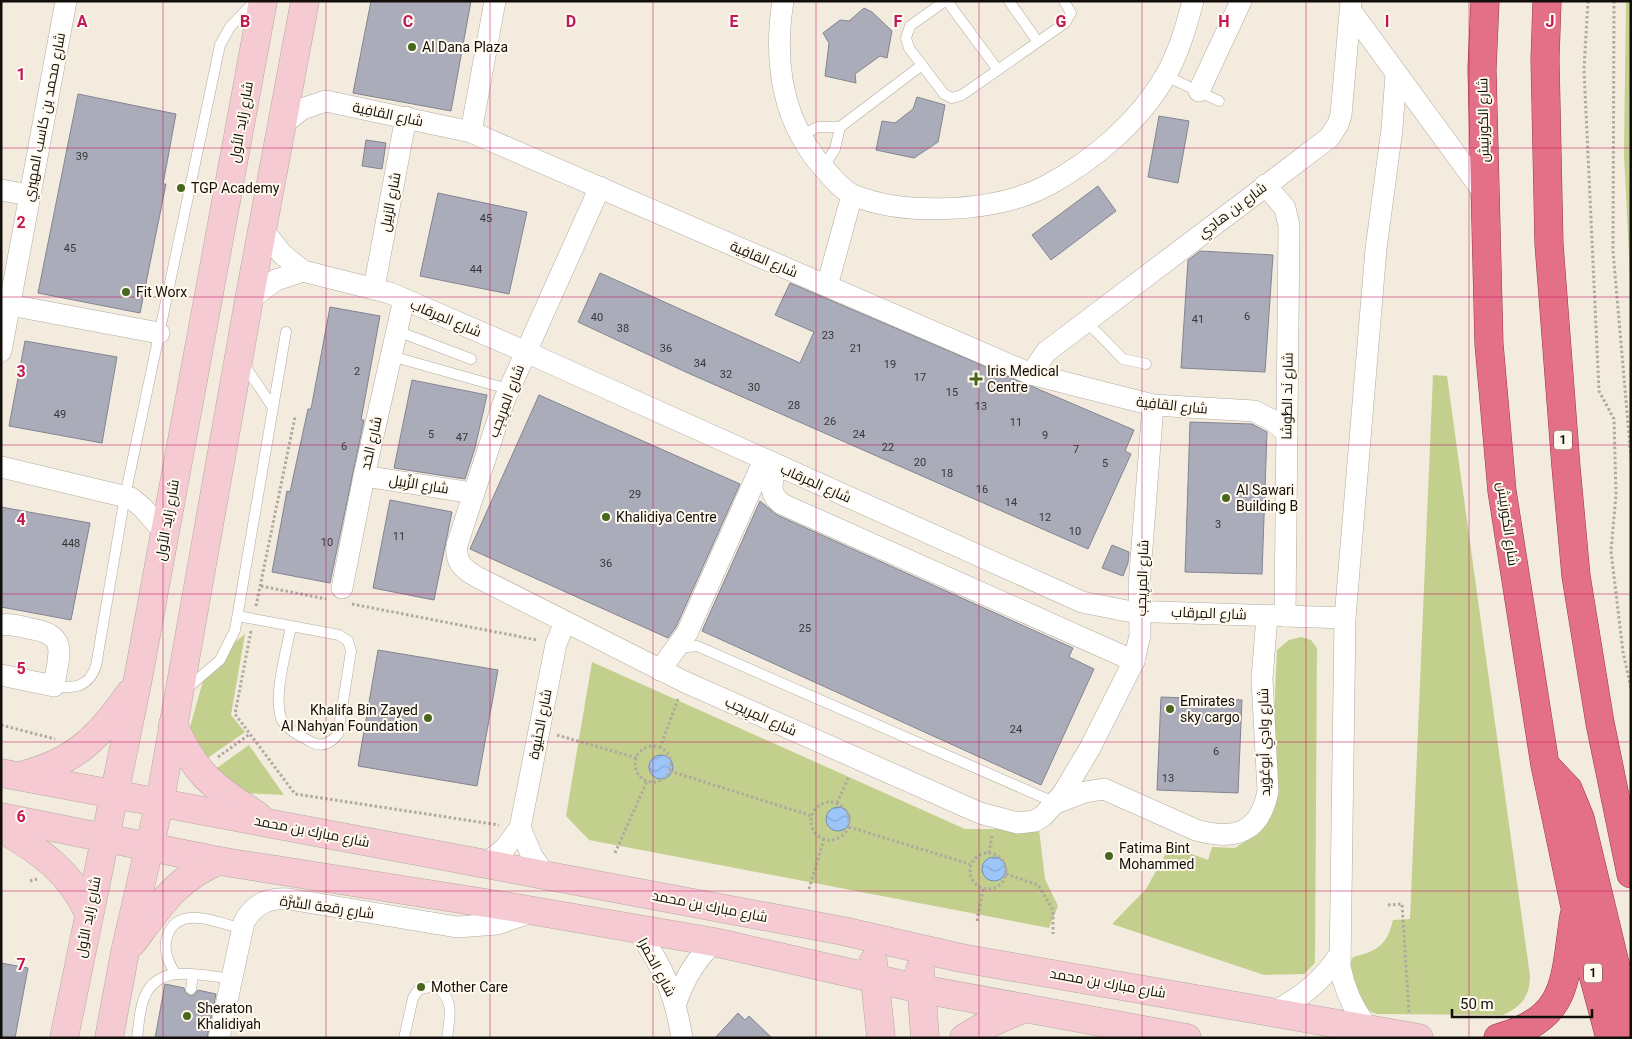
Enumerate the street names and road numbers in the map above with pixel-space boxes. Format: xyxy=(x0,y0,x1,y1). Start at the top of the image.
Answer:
street label: شارع محمد بن كاسب المهيري xyxy=(20,31,72,204)
street label: شارع الكورنيش xyxy=(1474,78,1493,162)
street label: شارع زايد الأول xyxy=(226,80,257,164)
street label: شارع القافِية xyxy=(351,99,425,130)
street label: شارع الزبيل xyxy=(376,171,405,233)
street label: شارع بن هادِي xyxy=(1194,179,1272,244)
street label: شارع القافِية xyxy=(727,238,800,281)
street label: شارع المِرقاب xyxy=(408,296,484,341)
street label: شارع نَد الطُّوشا xyxy=(1278,352,1297,440)
street label: شارع المِرِيجِب xyxy=(485,362,529,440)
street label: شارع القافِية xyxy=(1135,393,1209,418)
street label: شارع الحَد xyxy=(357,415,386,471)
road number: 1 xyxy=(1554,430,1572,450)
street label: شارع المِرقاب xyxy=(778,460,854,507)
street label: شارع الزِّبِيل xyxy=(388,471,450,498)
street label: شارع زايد الأول xyxy=(152,478,183,562)
street label: شارع الكورنيش xyxy=(1493,481,1522,567)
street label: شارع المِرِيجِب xyxy=(1133,539,1153,617)
street label: شارع المِرقاب xyxy=(1171,604,1247,623)
street label: شارع الحنَيوة xyxy=(525,688,556,761)
street label: شارع وادِي أبوعُوَيد xyxy=(1254,688,1277,796)
street label: شارع المِرِيجِب xyxy=(722,693,799,740)
street label: شارع مبارك بن محمد xyxy=(253,812,371,851)
street label: شارع زايد الأول xyxy=(72,875,105,959)
street label: شارع مبارك بن محمد xyxy=(651,887,769,926)
street label: شارع رِقعة السِّرَّة xyxy=(279,892,375,923)
street label: شارع الحَمرا xyxy=(634,935,679,1000)
road number: 1 xyxy=(1584,964,1602,982)
street label: شارع مبارك بن محمد xyxy=(1049,965,1167,1002)

